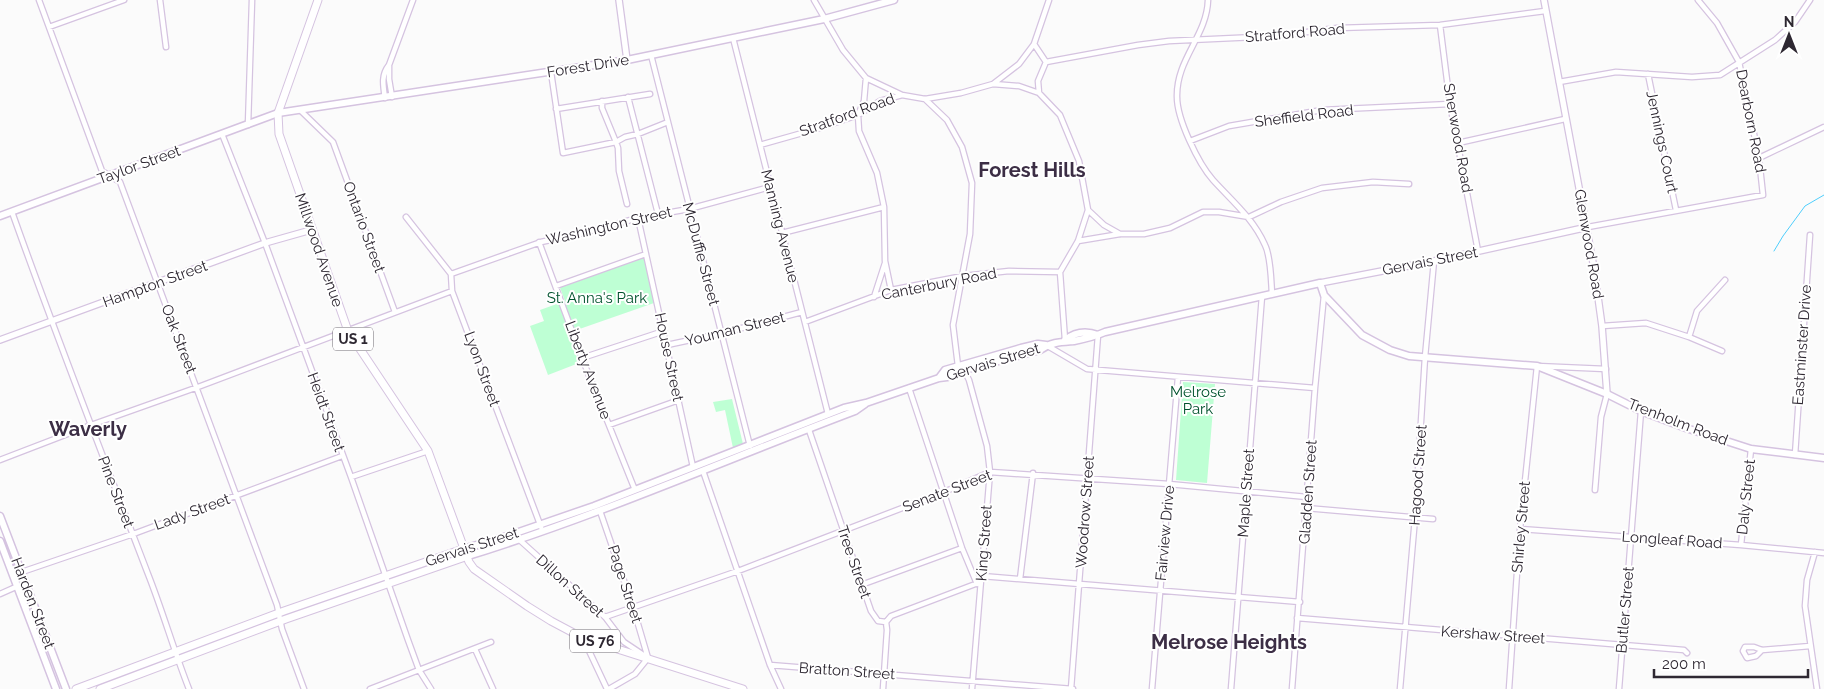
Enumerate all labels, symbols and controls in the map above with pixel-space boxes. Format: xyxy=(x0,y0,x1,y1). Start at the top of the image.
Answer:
north arrow xyxy=(1764,10,1814,60)
text: N xyxy=(1784,14,1794,30)
street label: Stratford Road xyxy=(1244,20,1346,46)
street label: Forest Drive xyxy=(546,51,631,81)
street label: Dearborn Road xyxy=(1732,68,1770,174)
street label: Sherwood Road xyxy=(1440,82,1476,194)
street label: Stratford Road xyxy=(797,89,897,141)
street label: Jennings Court xyxy=(1642,89,1682,195)
street label: Sheffield Road xyxy=(1253,101,1355,131)
street label: Taylor Street xyxy=(95,142,183,188)
district label: Forest Hills xyxy=(978,158,1086,182)
street label: Manning Avenue xyxy=(757,168,803,285)
street label: Ontario Street xyxy=(339,179,389,275)
street label: Glenwood Road xyxy=(1570,188,1608,300)
street label: Millwood Avenue xyxy=(291,191,347,310)
street label: McDuffie Street xyxy=(679,200,723,308)
street label: Washington Street xyxy=(544,203,674,249)
street label: Gervais Street xyxy=(1381,243,1479,279)
street label: Hampton Street xyxy=(100,257,210,311)
street label: Canterbury Road xyxy=(880,264,998,304)
street label: Eastminster Drive xyxy=(1789,284,1815,406)
park label: St. Anna's Park xyxy=(547,289,647,307)
street label: Oak Street xyxy=(158,302,200,376)
street label: Youman Street xyxy=(683,308,787,350)
street label: House Street xyxy=(651,311,687,403)
street label: Liberty Avenue xyxy=(561,318,615,422)
road number: US 1 xyxy=(333,328,373,350)
street label: Lyon Street xyxy=(460,329,504,409)
street label: Gervais Street xyxy=(944,339,1042,385)
street label: Heidt Street xyxy=(303,370,349,454)
park label: Melrose Park xyxy=(1170,383,1226,418)
street label: Trenholm Road xyxy=(1625,395,1731,449)
district label: Waverly xyxy=(49,417,127,441)
street label: Hagood Street xyxy=(1405,424,1431,526)
street label: Gladden Street xyxy=(1295,439,1321,545)
street label: Maple Street xyxy=(1234,448,1258,538)
street label: Pine Street xyxy=(94,454,138,530)
street label: Woodrow Street xyxy=(1072,455,1098,569)
street label: Daly Street xyxy=(1733,458,1759,536)
street label: Senate Street xyxy=(900,466,994,516)
street label: Shirley Street xyxy=(1508,480,1534,574)
street label: Fairview Drive xyxy=(1152,484,1178,582)
street label: Lady Street xyxy=(152,490,232,534)
street label: King Street xyxy=(972,504,996,582)
street label: Gervais Street xyxy=(423,523,521,571)
street label: Tree Street xyxy=(833,523,875,601)
street label: Longleaf Road xyxy=(1621,528,1723,552)
street label: Page Street xyxy=(604,543,646,625)
street label: Dillon Street xyxy=(532,551,608,621)
street label: Harden Street xyxy=(7,555,59,651)
street label: Butler Street xyxy=(1612,566,1638,654)
street label: Kershaw Street xyxy=(1440,622,1546,648)
road number: US 76 xyxy=(570,630,620,652)
district label: Melrose Heights xyxy=(1151,630,1307,654)
scale bar xyxy=(1654,646,1808,678)
text: 200 m xyxy=(1662,655,1706,673)
street label: Bratton Street xyxy=(798,659,896,683)

